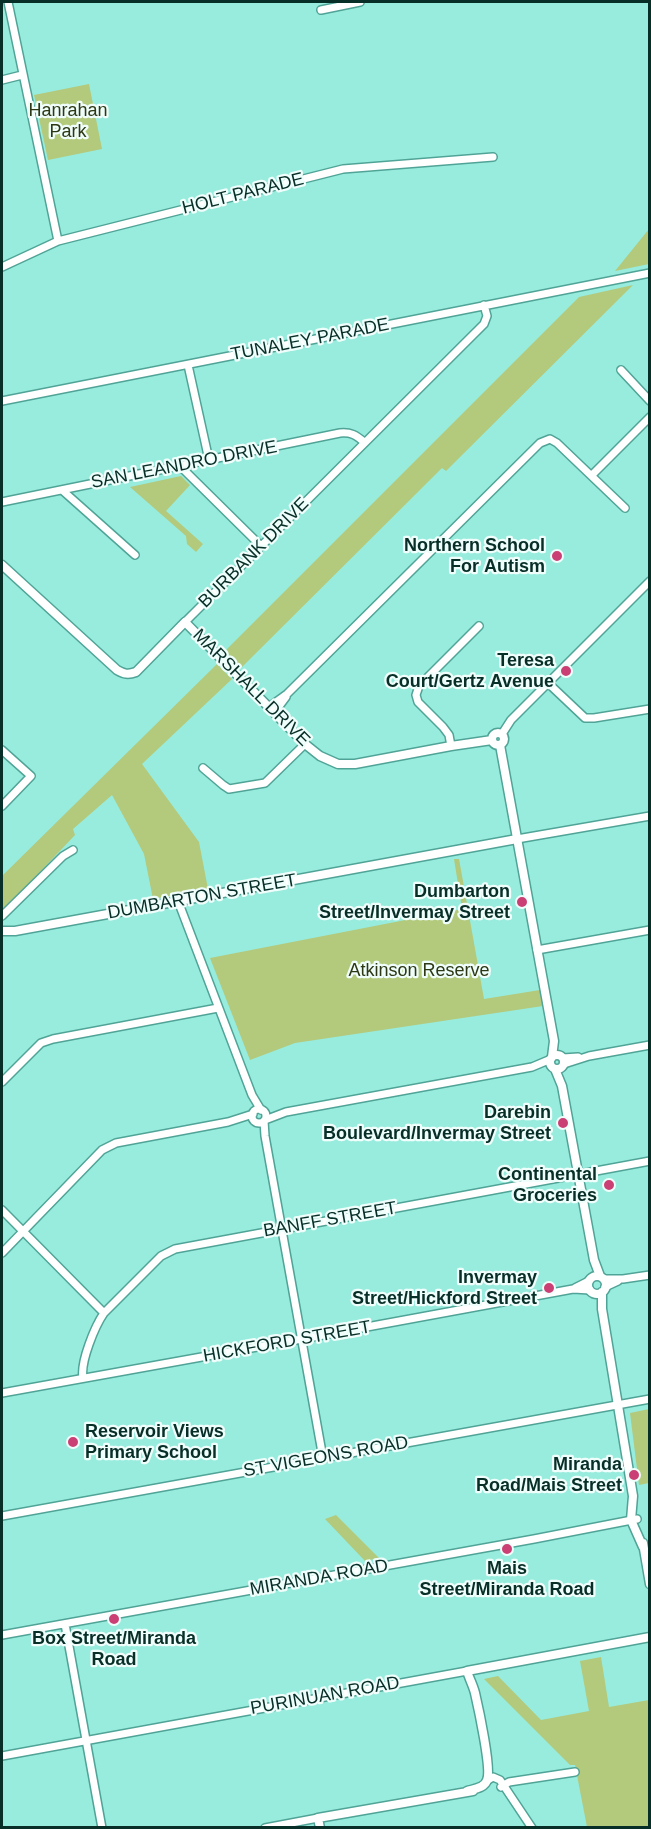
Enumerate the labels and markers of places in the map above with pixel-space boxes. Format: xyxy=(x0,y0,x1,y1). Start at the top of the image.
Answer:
place label: Northern School For Autism xyxy=(404,535,545,578)
marker: Northern School For Autism xyxy=(550,549,564,563)
place label: Teresa Court/Gertz Avenue xyxy=(386,650,554,692)
marker: Teresa Court/Gertz Avenue xyxy=(559,664,573,678)
place label: Dumbarton Street/Invermay Street xyxy=(319,881,510,924)
marker: Dumbarton Street/Invermay Street xyxy=(515,895,529,909)
place label: Darebin Boulevard/Invermay Street xyxy=(323,1102,551,1144)
marker: Darebin Boulevard/Invermay Street xyxy=(556,1116,570,1130)
place label: Continental Groceries xyxy=(498,1164,597,1206)
marker: Continental Groceries xyxy=(602,1178,616,1192)
place label: Invermay Street/Hickford Street xyxy=(352,1267,537,1310)
marker: Invermay Street/Hickford Street xyxy=(542,1281,556,1295)
place label: Reservoir Views Primary School xyxy=(85,1421,224,1464)
marker: Reservoir Views Primary School xyxy=(66,1435,80,1449)
place label: Miranda Road/Mais Street xyxy=(476,1454,622,1496)
marker: Miranda Road/Mais Street xyxy=(627,1468,641,1482)
marker: Mais Street/Miranda Road xyxy=(500,1542,514,1556)
place label: Mais Street/Miranda Road xyxy=(419,1558,595,1600)
marker: Box Street/Miranda Road xyxy=(107,1612,121,1626)
place label: Box Street/Miranda Road xyxy=(32,1628,196,1670)

